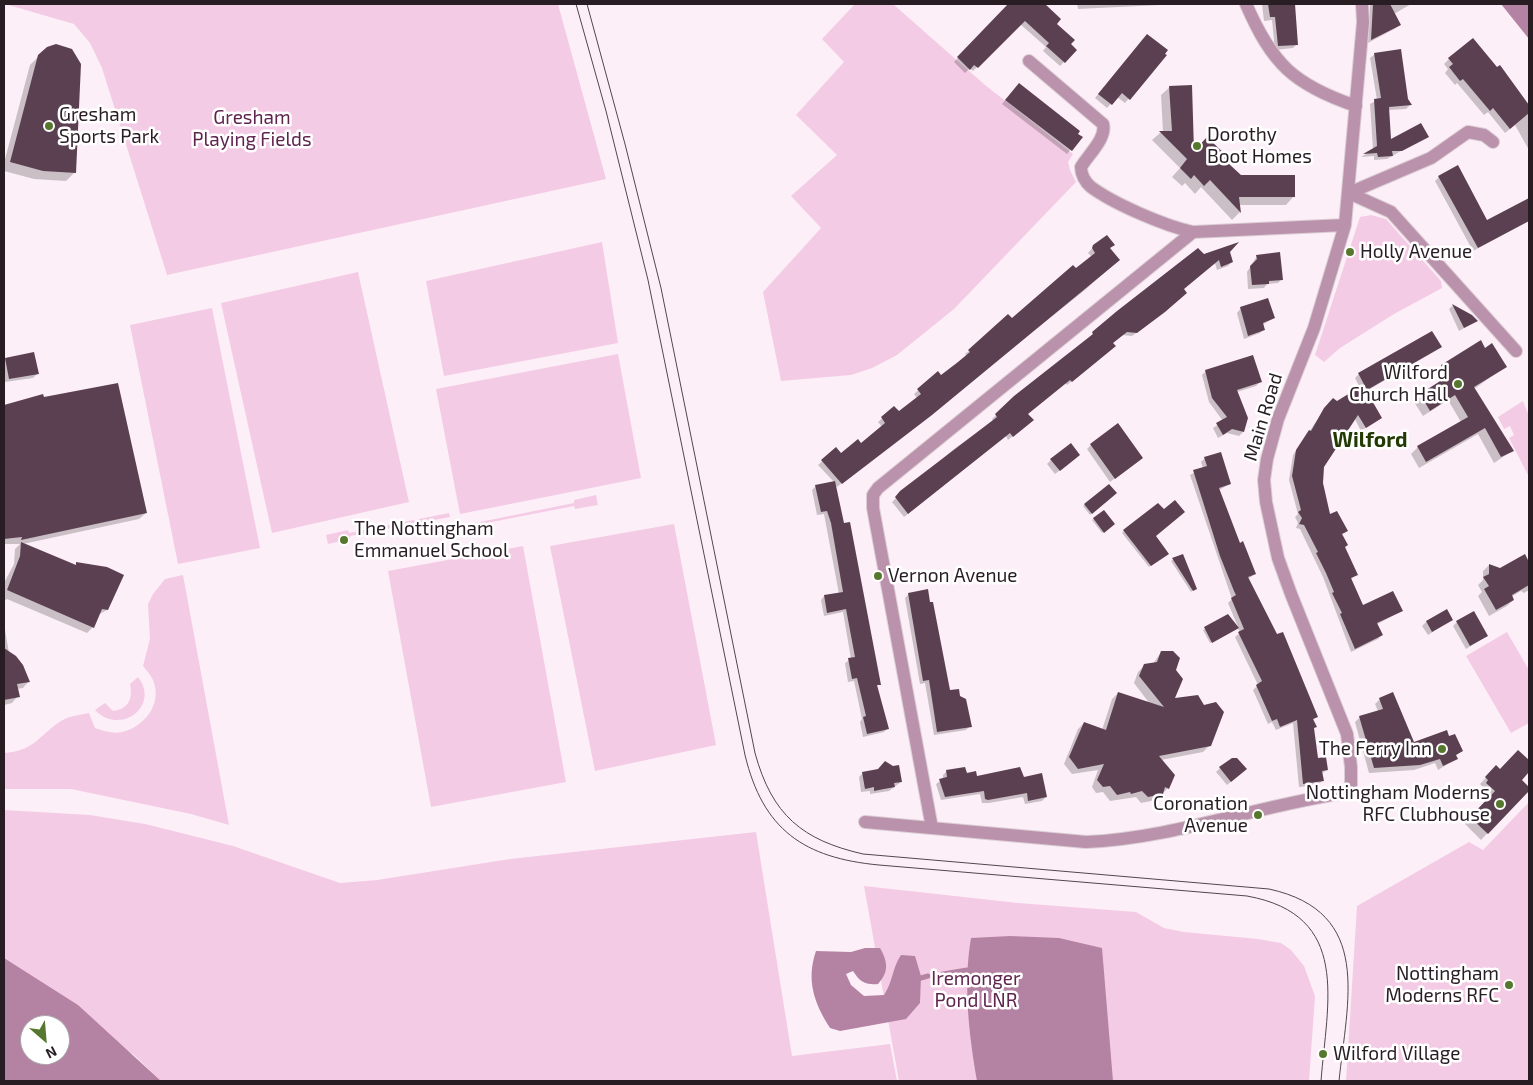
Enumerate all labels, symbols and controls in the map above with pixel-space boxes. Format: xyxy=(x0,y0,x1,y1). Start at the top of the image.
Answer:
place label: Gresham Sports Park xyxy=(59,104,159,148)
park label: Gresham Playing Fields xyxy=(192,107,312,151)
marker: Gresham Sports Park xyxy=(43,120,55,132)
place label: Dorothy Boot Homes xyxy=(1207,124,1312,168)
marker: Dorothy Boot Homes xyxy=(1191,140,1203,152)
place label: Holly Avenue xyxy=(1360,241,1472,263)
marker: Holly Avenue xyxy=(1344,246,1356,258)
place label: Wilford Church Hall xyxy=(1349,362,1448,406)
street label: Main Road xyxy=(1239,370,1287,464)
marker: Wilford Church Hall xyxy=(1452,378,1464,390)
district label: Wilford xyxy=(1332,427,1408,453)
place label: The Nottingham Emmanuel School xyxy=(354,518,509,562)
marker: The Nottingham Emmanuel School xyxy=(338,534,350,546)
place label: Vernon Avenue xyxy=(888,565,1017,587)
marker: Vernon Avenue xyxy=(872,570,884,582)
place label: The Ferry Inn xyxy=(1319,738,1432,760)
marker: The Ferry Inn xyxy=(1436,743,1448,755)
place label: Nottingham Moderns RFC Clubhouse xyxy=(1306,782,1490,826)
place label: Coronation Avenue xyxy=(1153,793,1248,837)
marker: Nottingham Moderns RFC Clubhouse xyxy=(1494,798,1506,810)
marker: Coronation Avenue xyxy=(1252,809,1264,821)
place label: Nottingham Moderns RFC xyxy=(1385,963,1499,1007)
park label: Iremonger Pond LNR xyxy=(931,968,1021,1012)
marker: Nottingham Moderns RFC xyxy=(1503,979,1515,991)
north arrow xyxy=(20,1015,70,1065)
text: N xyxy=(43,1043,60,1063)
place label: Wilford Village xyxy=(1333,1043,1460,1065)
marker: Wilford Village xyxy=(1317,1048,1329,1060)

